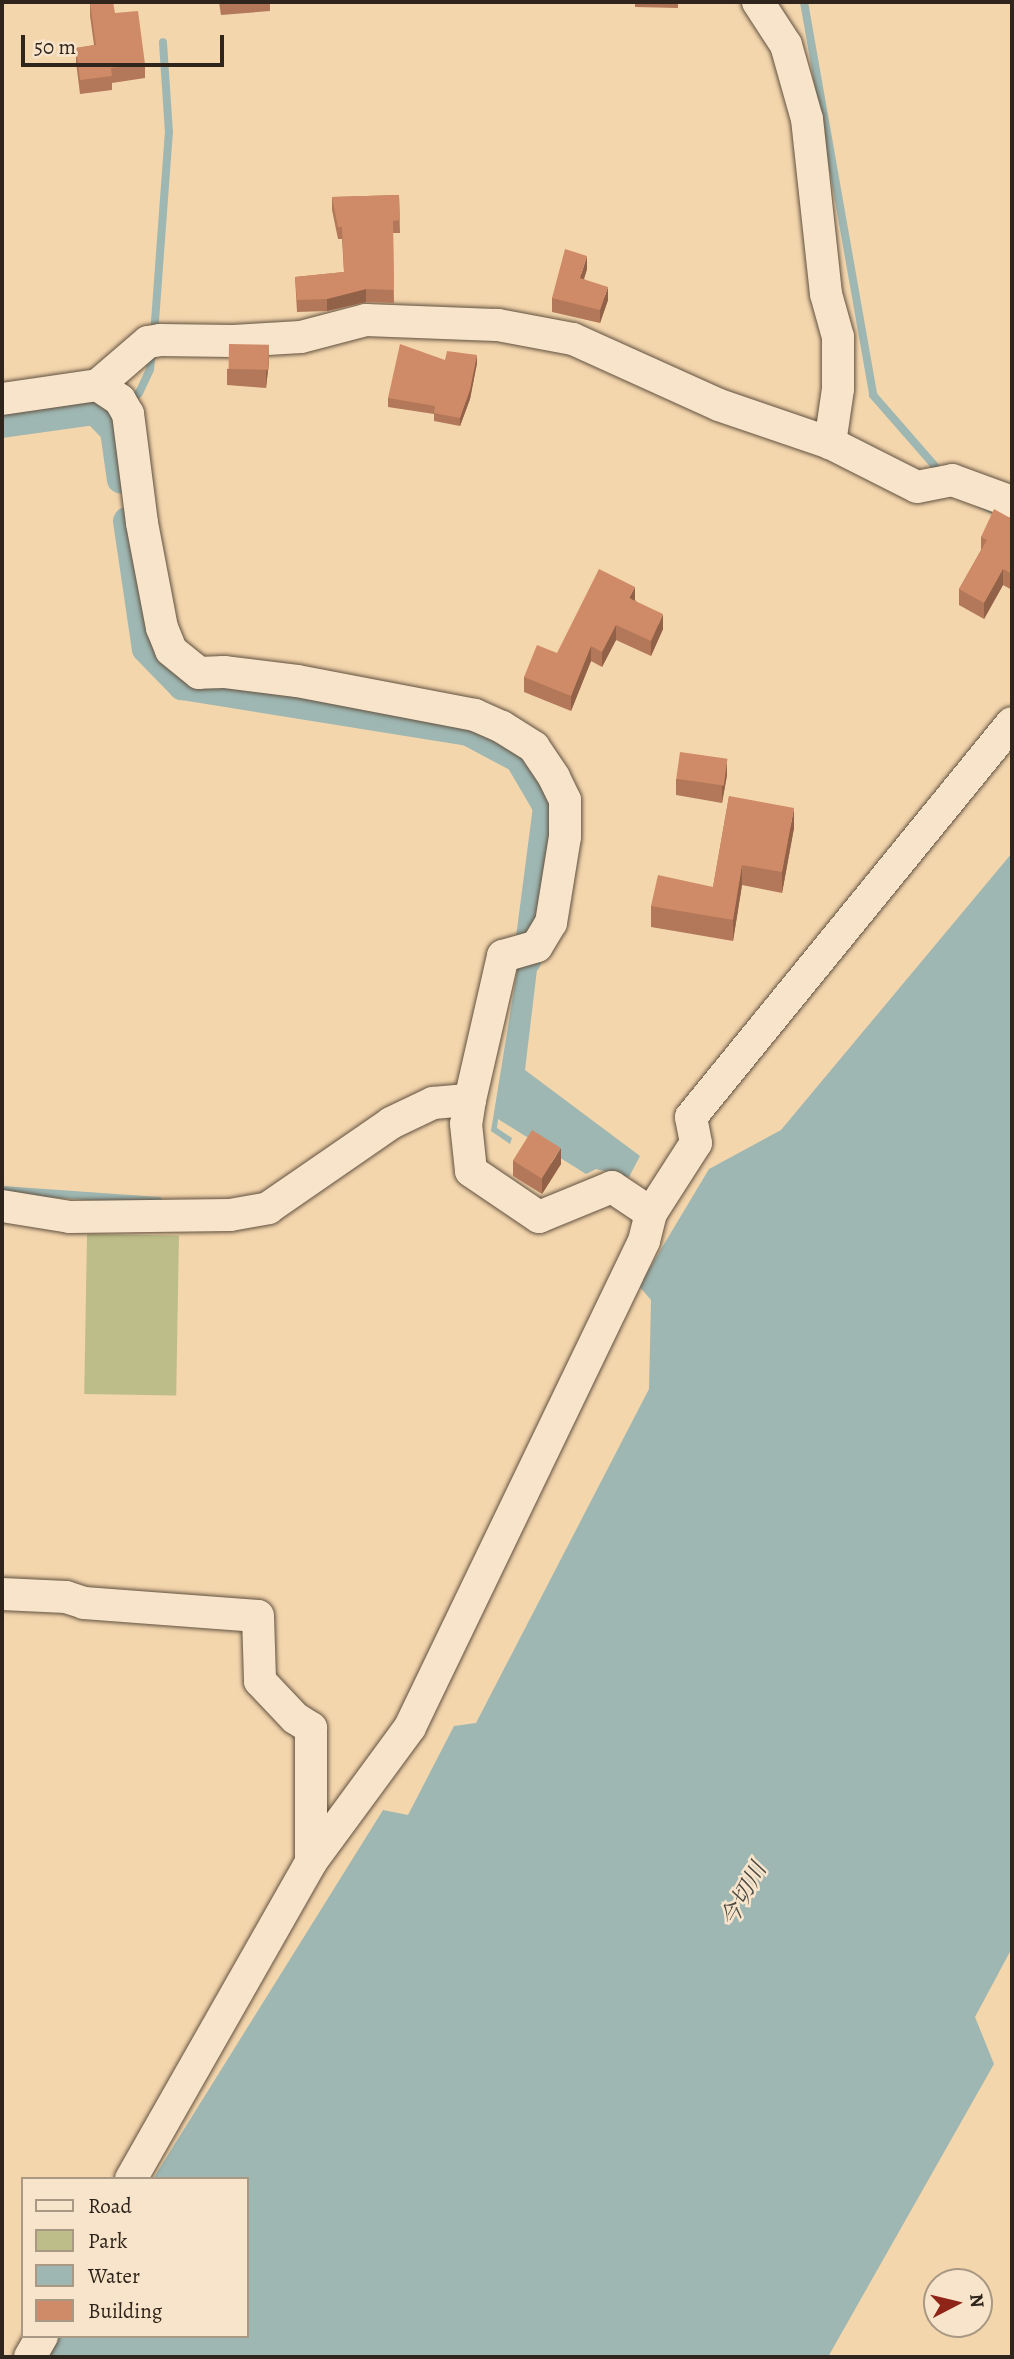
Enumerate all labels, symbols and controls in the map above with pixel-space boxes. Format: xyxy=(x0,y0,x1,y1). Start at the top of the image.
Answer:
scale bar xyxy=(24,21,228,65)
text: 50 m xyxy=(34,33,76,61)
water label: 今切川 xyxy=(715,1858,773,1932)
legend xyxy=(21,2177,248,2338)
text: Road xyxy=(88,2192,132,2220)
text: Park xyxy=(88,2227,127,2255)
text: Water xyxy=(88,2262,140,2290)
north arrow xyxy=(923,2268,993,2338)
text: N xyxy=(963,2292,991,2309)
text: Building xyxy=(88,2297,162,2325)

